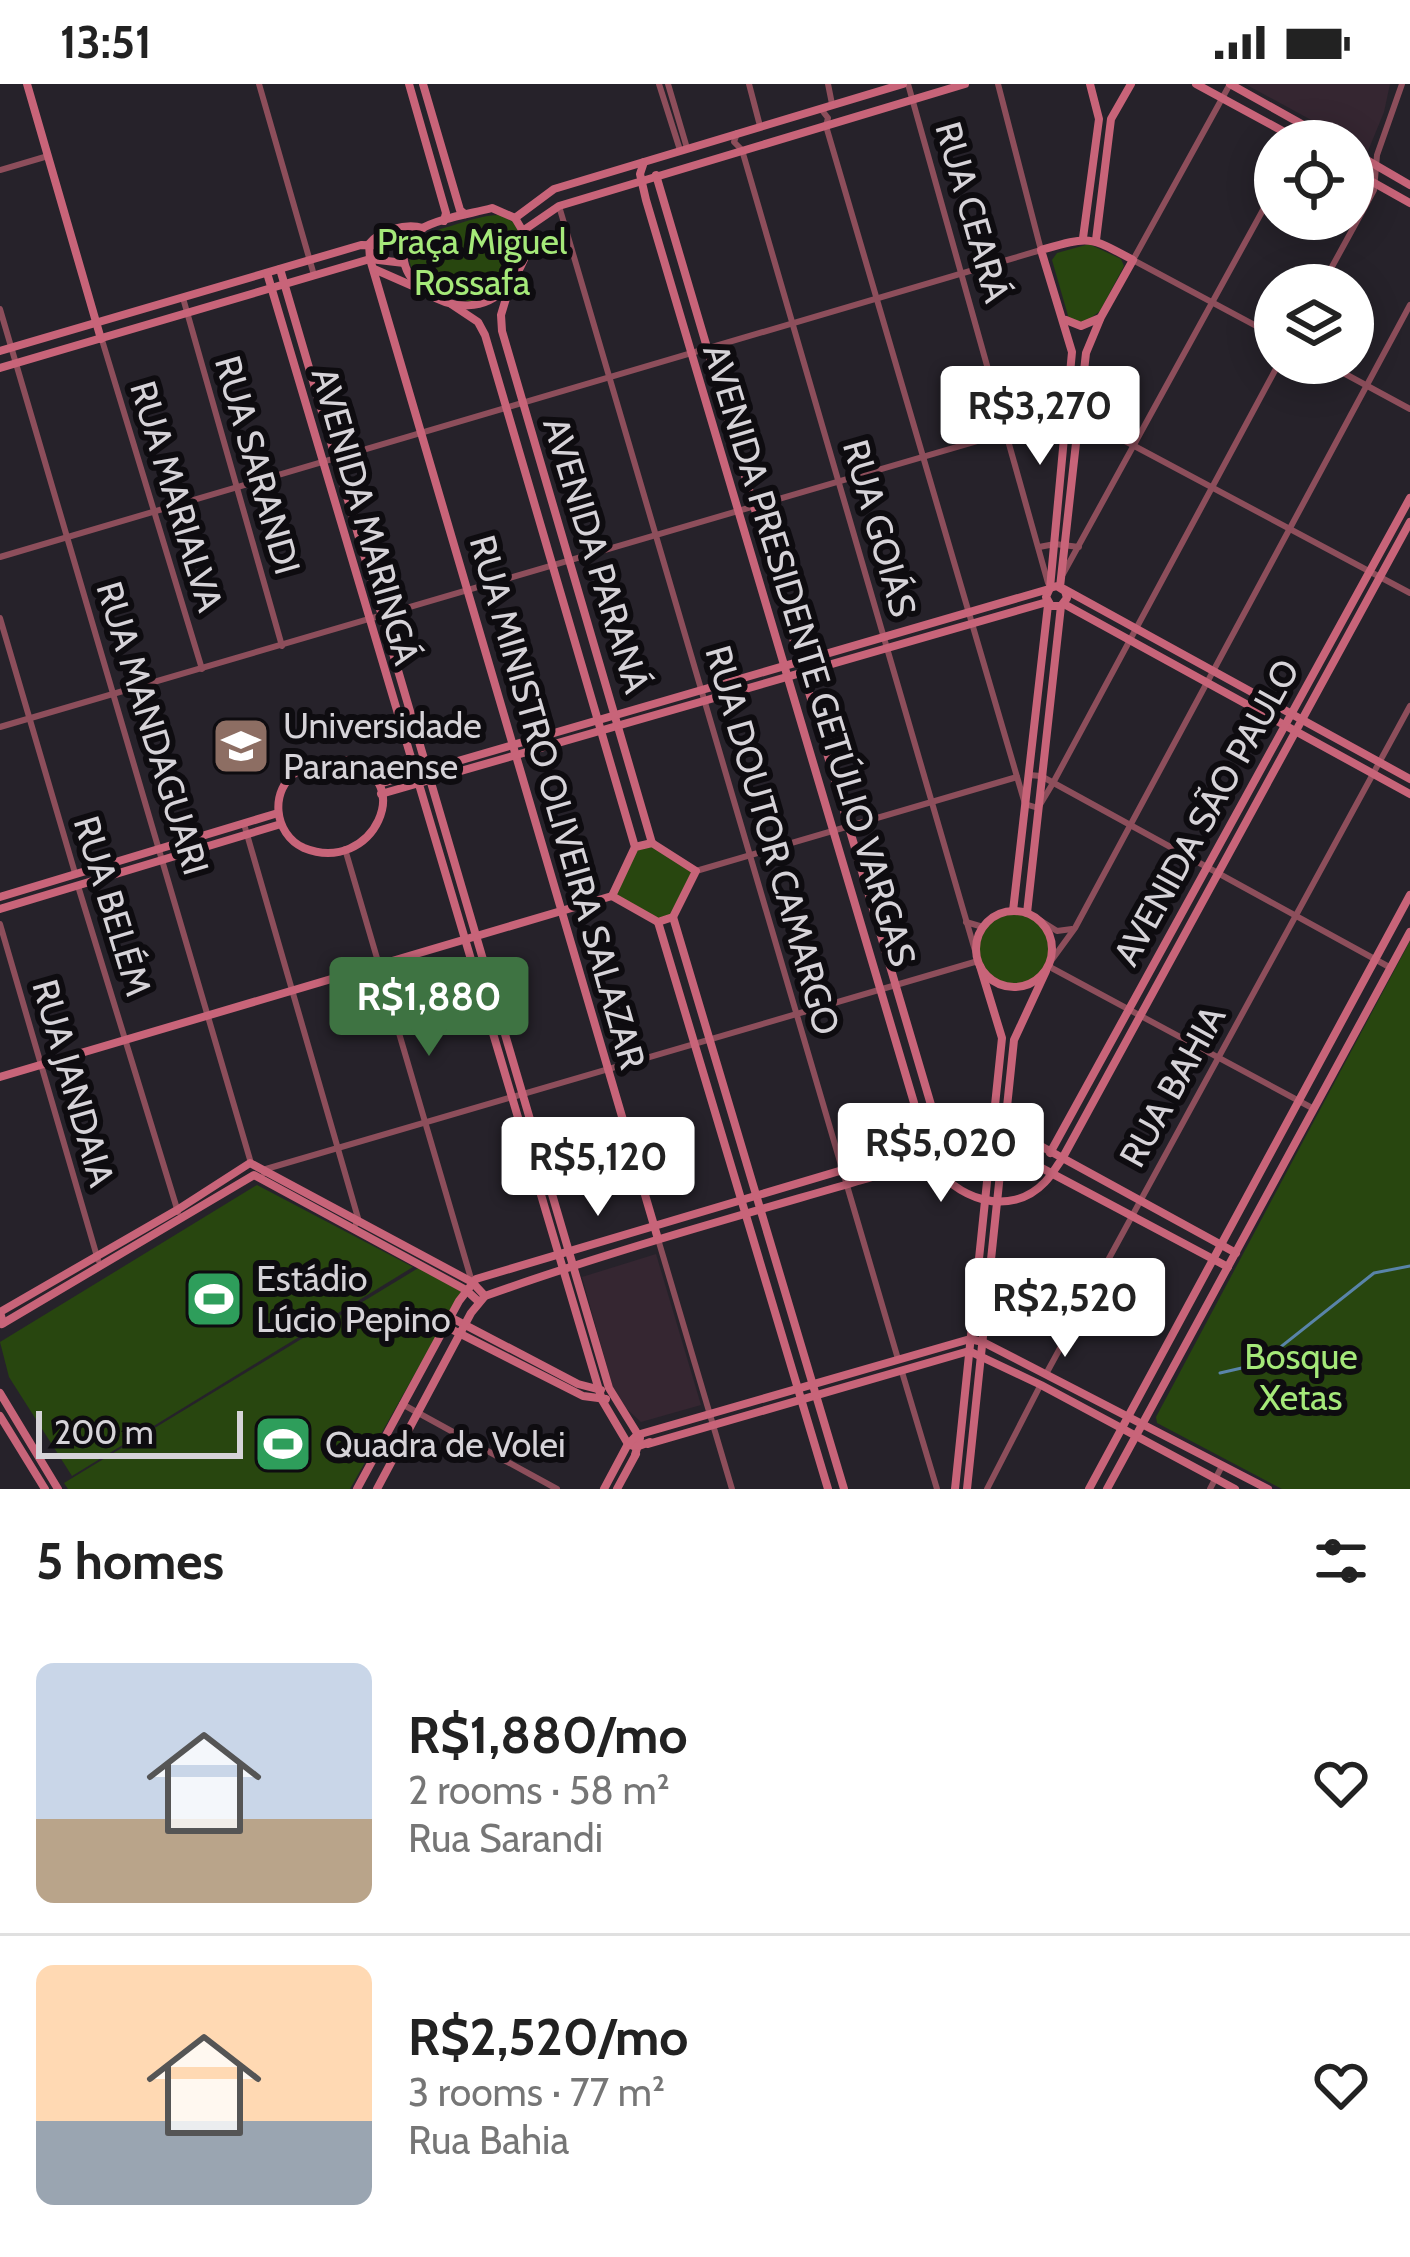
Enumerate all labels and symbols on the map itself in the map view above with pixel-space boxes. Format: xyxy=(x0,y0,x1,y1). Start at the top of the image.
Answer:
street label: RUA CEARÁ xyxy=(926,117,1020,307)
park label: Praça Miguel Rossafa xyxy=(377,219,568,304)
street label: AVENIDA PRESIDENTE GETÚLIO VARGAS xyxy=(694,339,926,971)
street label: RUA SARANDI xyxy=(206,351,310,579)
street label: AVENIDA MARINGÁ xyxy=(303,362,429,670)
pin: R$3,270 xyxy=(929,366,1151,468)
street label: RUA MARIALVA xyxy=(121,375,233,617)
street label: AVENIDA PARANÁ xyxy=(534,412,660,698)
street label: RUA GOIÁS xyxy=(834,435,926,621)
street label: RUA MINISTRO OLIVEIRA SALAZAR xyxy=(461,530,655,1074)
street label: RUA MANDAGUARI xyxy=(87,576,219,880)
street label: RUA DOUTOR CAMARGO xyxy=(696,640,850,1040)
street label: AVENIDA SÃO PAULO xyxy=(1104,651,1308,973)
place label: Universidade Paranaense xyxy=(283,703,482,788)
school or university icon: Universidade Paranaense xyxy=(210,715,272,777)
street label: RUA BELÉM xyxy=(65,811,161,1001)
pin: R$1,880 xyxy=(318,957,540,1059)
street label: RUA JANDAIA xyxy=(23,974,125,1192)
street label: RUA BAHIA xyxy=(1110,998,1234,1174)
pin: R$5,020 xyxy=(830,1103,1052,1205)
pin: R$5,120 xyxy=(487,1117,709,1219)
place label: Estádio Lúcio Pepino xyxy=(256,1256,451,1341)
pin: R$2,520 xyxy=(954,1258,1176,1360)
sports icon: Estádio Lúcio Pepino xyxy=(183,1268,245,1330)
park label: Bosque Xetas xyxy=(1244,1334,1358,1419)
scale bar xyxy=(36,1405,243,1458)
sports icon: Quadra de Volei xyxy=(252,1413,314,1475)
place label: Quadra de Volei xyxy=(325,1422,566,1466)

